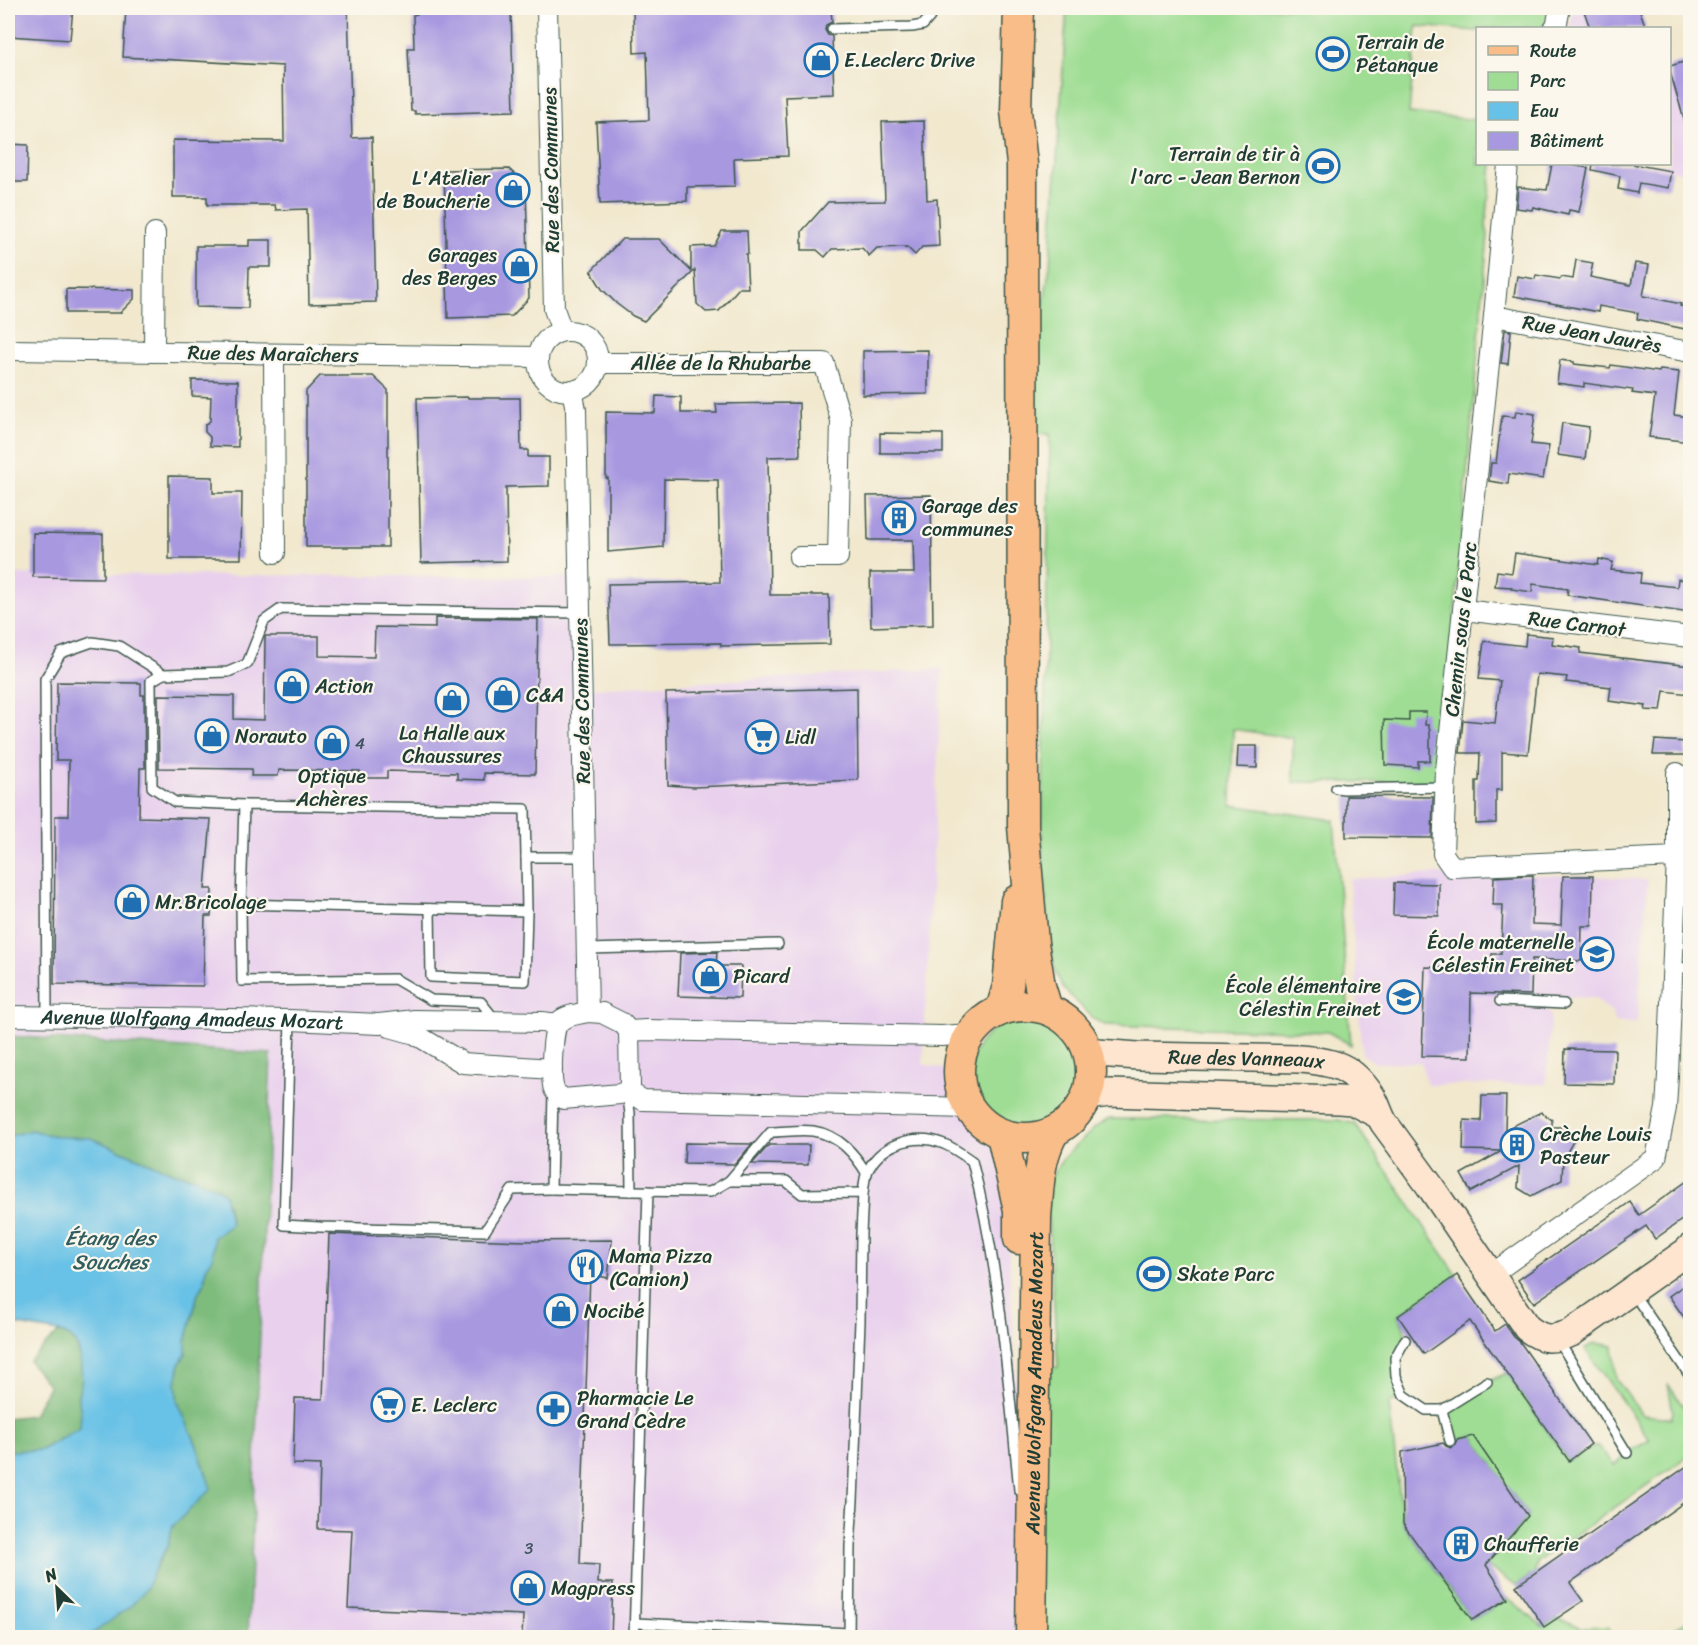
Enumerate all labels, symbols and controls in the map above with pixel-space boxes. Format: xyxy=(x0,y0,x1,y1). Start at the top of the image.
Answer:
place label: Terrain de Pétanque xyxy=(1356,25,1444,83)
legend xyxy=(1476,27,1671,165)
text: Route xyxy=(1530,35,1577,67)
sports icon: Terrain de Pétanque xyxy=(1315,36,1351,72)
shop icon: E.Leclerc Drive xyxy=(803,42,839,78)
place label: E.Leclerc Drive xyxy=(844,43,975,78)
text: Parc xyxy=(1530,65,1566,97)
street label: Rue des Communes xyxy=(532,86,570,253)
text: Eau xyxy=(1530,95,1559,127)
text: Bâtiment xyxy=(1530,125,1604,157)
place label: Terrain de tir à l'arc - Jean Bernon xyxy=(1131,137,1300,195)
sports icon: Terrain de tir à l'arc - Jean Bernon xyxy=(1305,148,1341,184)
place label: L'Atelier de Boucherie xyxy=(376,161,491,219)
shop icon: L'Atelier de Boucherie xyxy=(495,172,531,208)
place label: Garages des Berges xyxy=(402,238,498,296)
shop icon: Garages des Berges xyxy=(502,248,538,284)
street label: Rue Jean Jaurès xyxy=(1520,305,1665,364)
street label: Rue des Maraîchers xyxy=(187,335,360,373)
street label: Allée de la Rhubarbe xyxy=(630,346,811,381)
place label: Garage des communes xyxy=(922,489,1018,547)
building icon: Garage des communes xyxy=(881,500,917,536)
street label: Chemin sous le Parc xyxy=(1434,540,1488,718)
street label: Rue Carnot xyxy=(1526,601,1629,647)
street label: Rue des Communes xyxy=(563,617,601,784)
shop icon: Action xyxy=(274,668,310,704)
place label: Action xyxy=(314,669,374,704)
shop icon: C&A xyxy=(485,677,521,713)
place label: C&A xyxy=(526,678,564,713)
shop icon: La Halle aux Chaussures xyxy=(434,682,470,718)
place label: La Halle aux Chaussures xyxy=(399,716,506,774)
shop icon: Norauto xyxy=(194,718,230,754)
place label: Norauto xyxy=(235,719,307,754)
supermarket icon: Lidl xyxy=(744,719,780,755)
place label: Lidl xyxy=(785,720,817,755)
shop icon: Optique Achères xyxy=(314,725,350,761)
house number: 4 xyxy=(355,729,365,758)
place label: Optique Achères xyxy=(295,759,369,817)
shop icon: Mr.Bricolage xyxy=(114,884,150,920)
place label: Mr.Bricolage xyxy=(155,885,267,920)
place label: École maternelle Célestin Freinet xyxy=(1427,925,1574,983)
school or university icon: École maternelle Célestin Freinet xyxy=(1579,936,1615,972)
shop icon: Picard xyxy=(692,958,728,994)
place label: Picard xyxy=(733,959,791,994)
place label: École élémentaire Célestin Freinet xyxy=(1225,969,1381,1027)
school or university icon: École élémentaire Célestin Freinet xyxy=(1386,979,1422,1015)
street label: Avenue Wolfgang Amadeus Mozart xyxy=(39,999,344,1040)
street label: Rue des Vanneaux xyxy=(1168,1039,1328,1079)
place label: Crèche Louis Pasteur xyxy=(1540,1117,1653,1175)
building icon: Crèche Louis Pasteur xyxy=(1499,1127,1535,1163)
water label: Étang des Souches xyxy=(65,1219,157,1281)
street label: Avenue Wolfgang Amadeus Mozart xyxy=(1015,1231,1053,1536)
place label: Mama Pizza (Camion) xyxy=(609,1239,712,1297)
restaurant icon: Mama Pizza (Camion) xyxy=(568,1249,604,1285)
sports icon: Skate Parc xyxy=(1136,1256,1172,1292)
place label: Skate Parc xyxy=(1177,1257,1274,1292)
shop icon: Nocibé xyxy=(543,1293,579,1329)
place label: Nocibé xyxy=(584,1294,644,1329)
place label: Pharmacie Le Grand Cèdre xyxy=(577,1381,694,1439)
supermarket icon: E. Leclerc xyxy=(370,1387,406,1423)
place label: E. Leclerc xyxy=(411,1388,497,1423)
pharmacy icon: Pharmacie Le Grand Cèdre xyxy=(536,1391,572,1427)
building icon: Chaufferie xyxy=(1443,1526,1479,1562)
place label: Chaufferie xyxy=(1484,1527,1579,1562)
house number: 3 xyxy=(525,1534,534,1563)
north arrow xyxy=(27,1558,87,1618)
text: N xyxy=(39,1559,63,1591)
shop icon: Magpress xyxy=(510,1570,546,1606)
place label: Magpress xyxy=(551,1571,636,1606)

